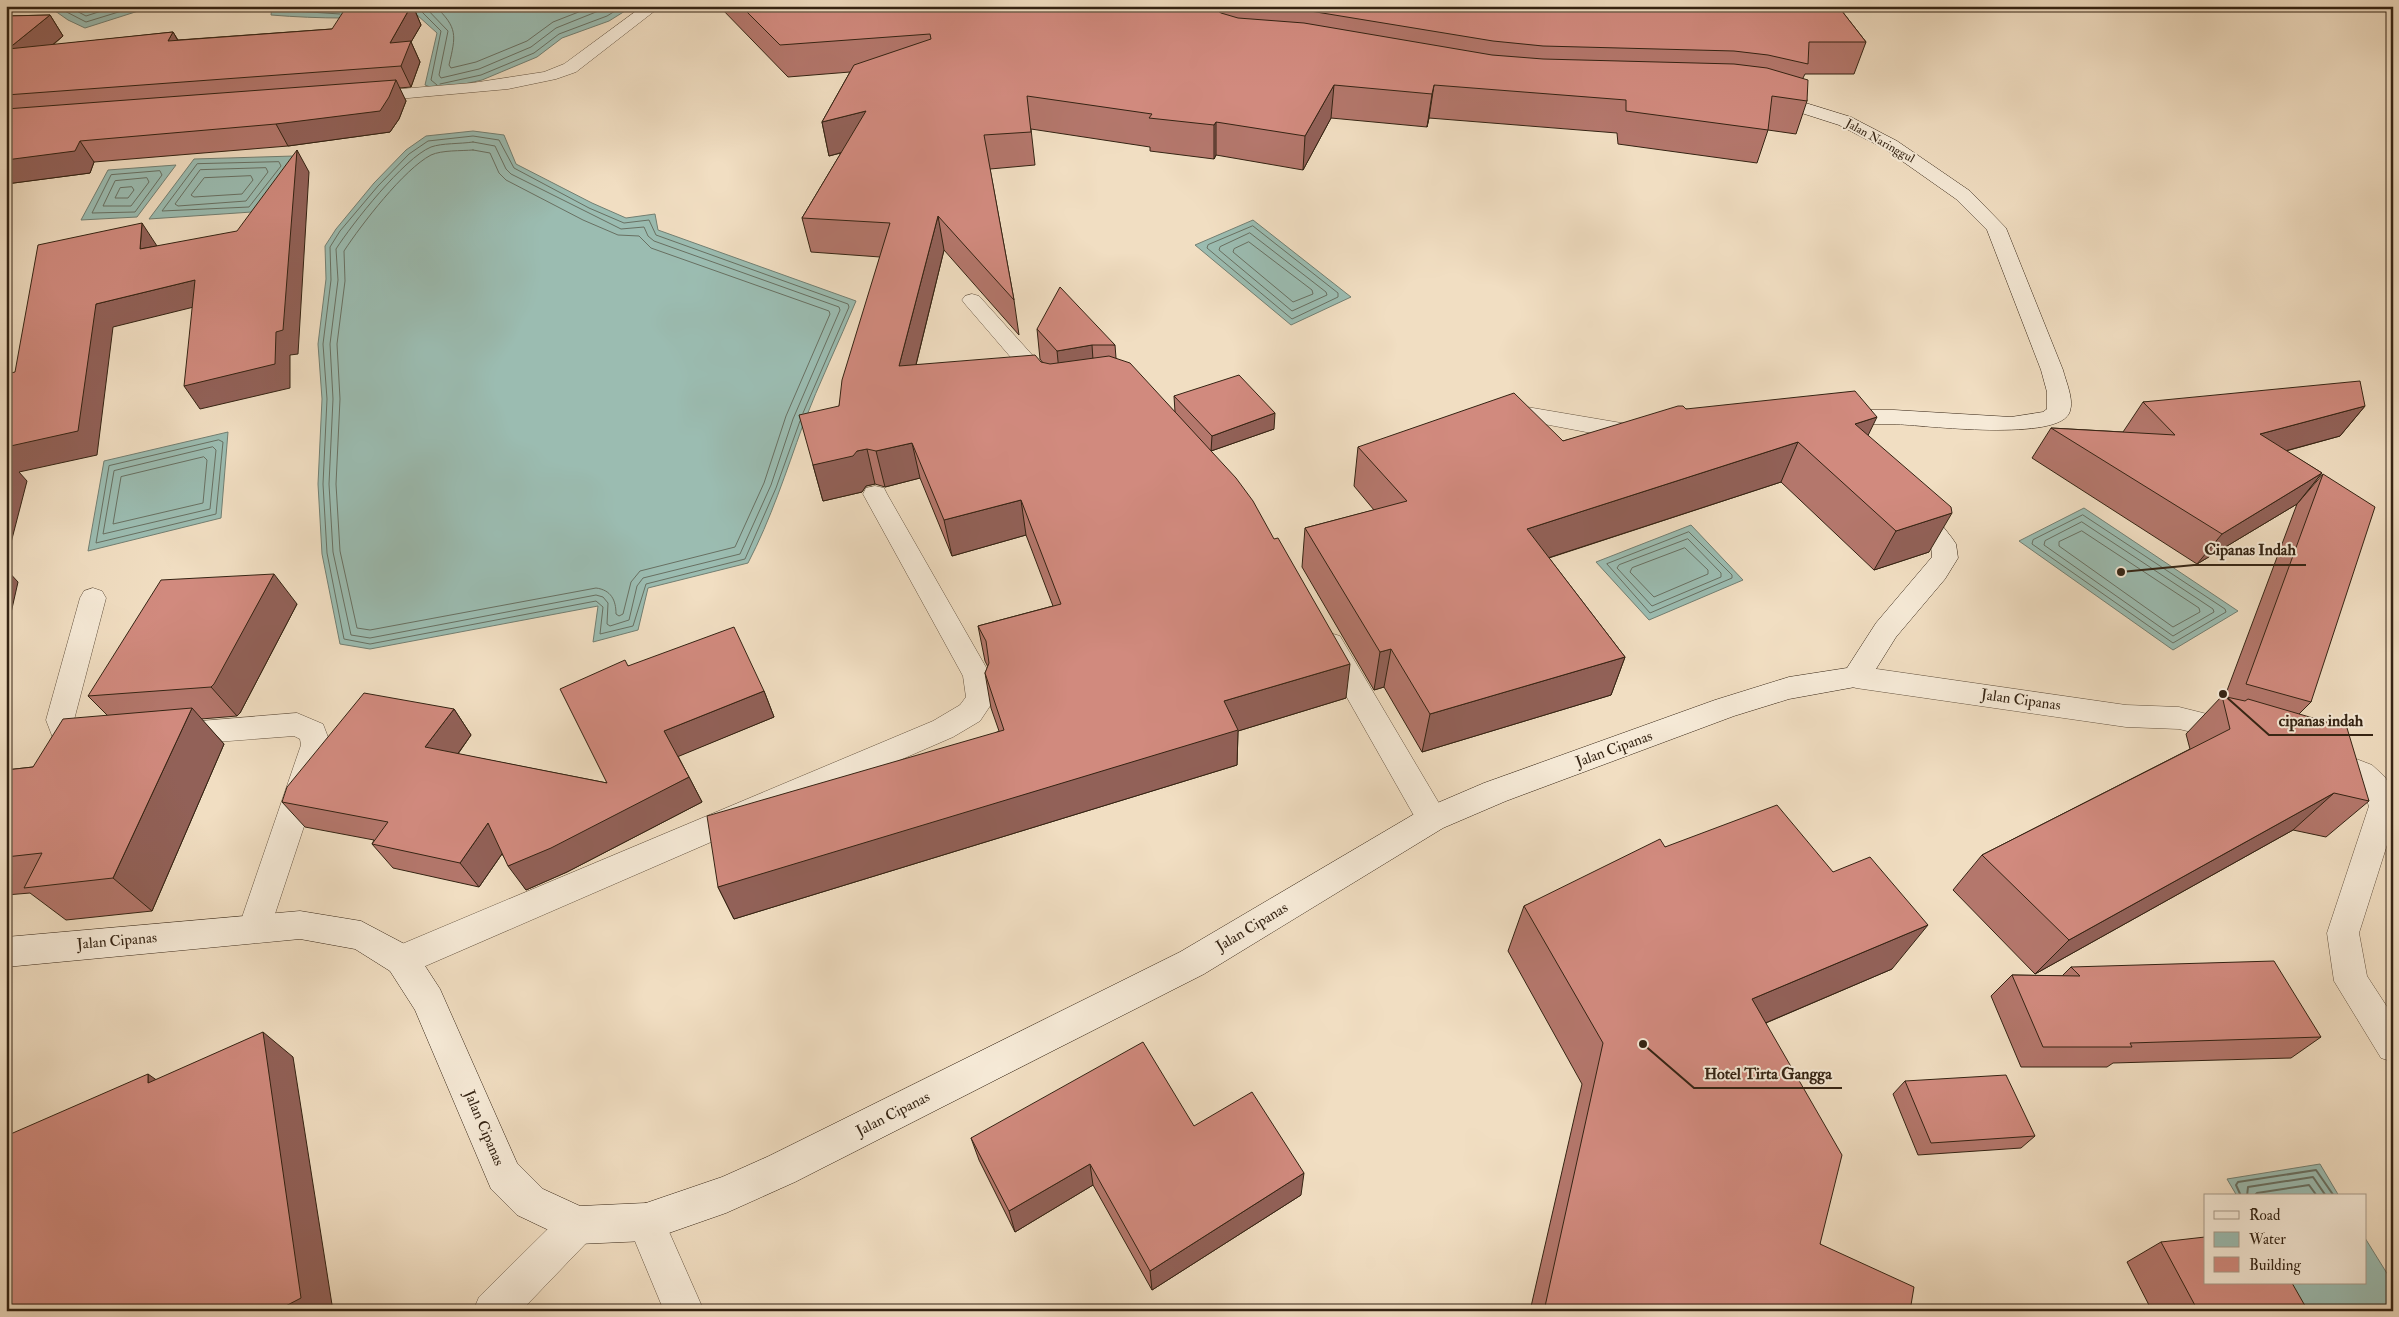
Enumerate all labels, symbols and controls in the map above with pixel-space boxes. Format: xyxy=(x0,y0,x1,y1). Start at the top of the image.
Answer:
street label: Jalan Naringgul xyxy=(1842,115,1917,166)
callout: Cipanas Indah xyxy=(2194,534,2306,565)
text: Cipanas Indah xyxy=(2204,540,2296,561)
street label: Jalan Cipanas xyxy=(1979,685,2062,716)
callout: cipanas indah xyxy=(2269,704,2373,735)
text: cipanas indah xyxy=(2279,711,2364,732)
street label: Jalan Cipanas xyxy=(1572,726,1655,773)
street label: Jalan Cipanas xyxy=(1212,898,1292,957)
street label: Jalan Cipanas xyxy=(75,928,158,955)
callout: Hotel Tirta Gangga xyxy=(1694,1057,1842,1088)
text: Hotel Tirta Gangga xyxy=(1704,1064,1832,1085)
street label: Jalan Cipanas xyxy=(458,1086,508,1169)
street label: Jalan Cipanas xyxy=(852,1087,934,1142)
legend xyxy=(2204,1194,2366,1284)
text: Road xyxy=(2249,1206,2281,1225)
text: Water xyxy=(2248,1230,2286,1249)
text: Building xyxy=(2249,1256,2301,1275)

